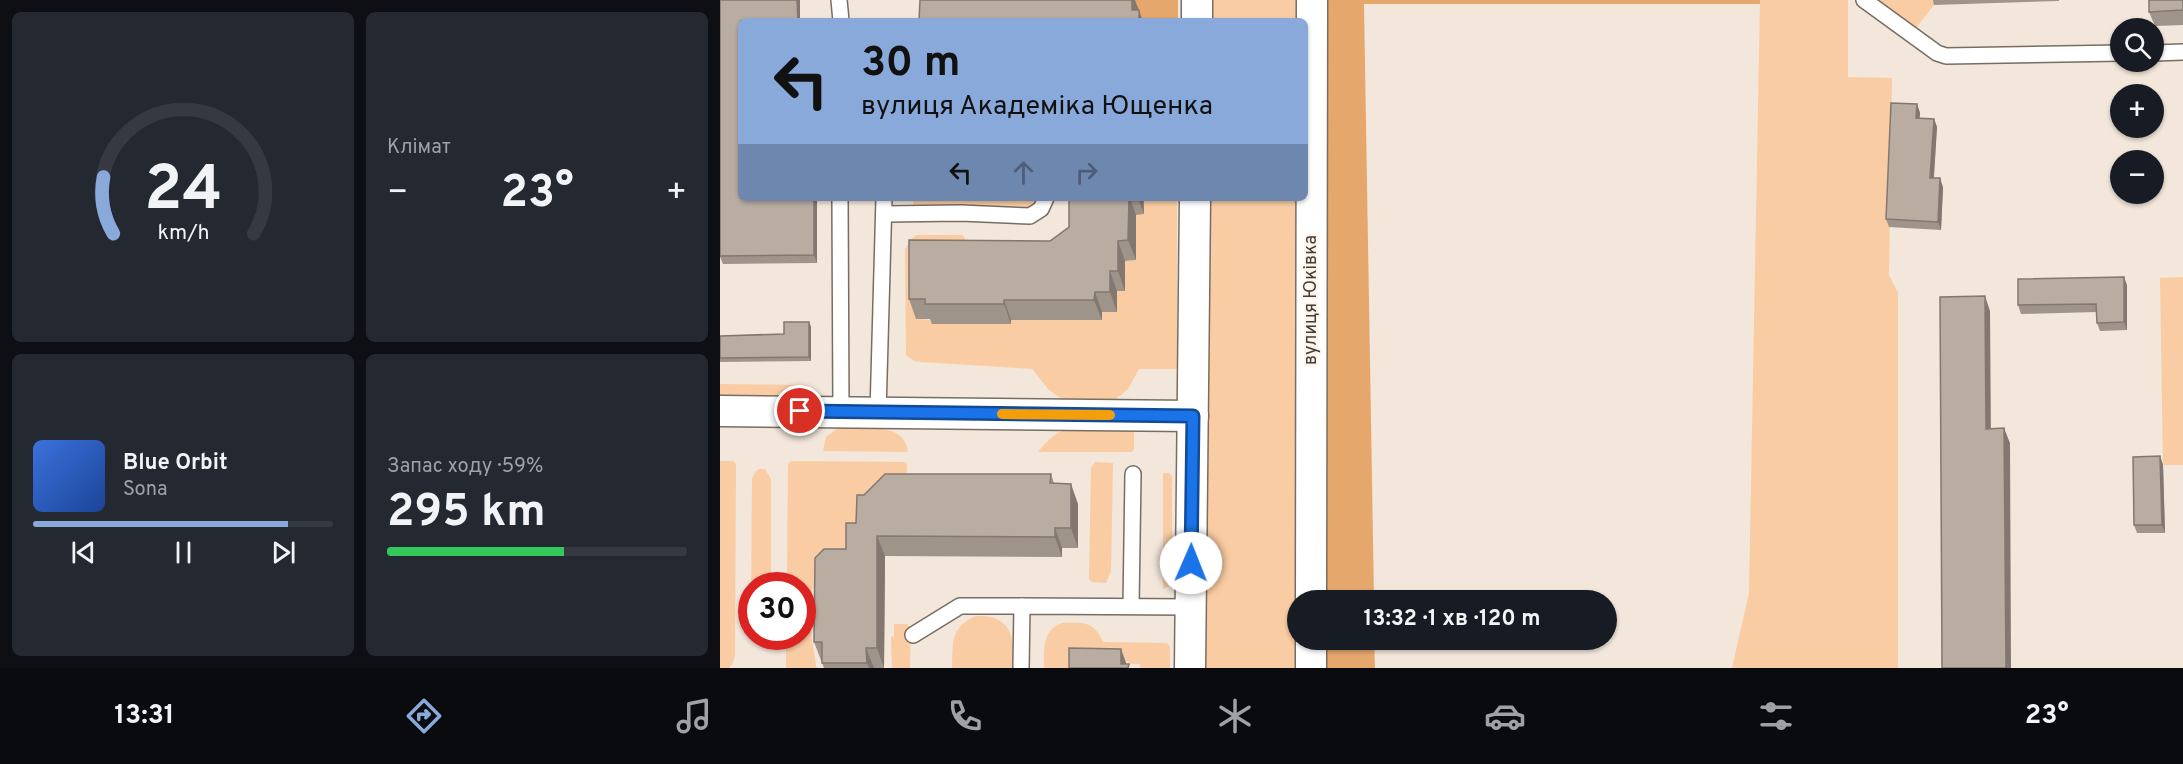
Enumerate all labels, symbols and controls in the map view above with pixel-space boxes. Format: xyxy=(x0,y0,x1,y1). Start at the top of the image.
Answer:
map controls xyxy=(2110,18,2164,204)
button: search xyxy=(2110,18,2164,72)
text: 30 m xyxy=(861,38,960,91)
icon: left xyxy=(762,42,840,120)
button: + xyxy=(2110,84,2164,138)
text: вулиця Академіка Ющенка xyxy=(861,90,1213,124)
text: Клімат xyxy=(387,135,451,161)
button: − xyxy=(2110,150,2164,204)
text: 24 xyxy=(144,153,222,232)
icon: left xyxy=(944,156,977,189)
icon: ahead xyxy=(1007,156,1040,189)
icon: right xyxy=(1070,156,1103,189)
text: 23° xyxy=(500,166,574,223)
text: − xyxy=(387,173,408,215)
text: + xyxy=(666,173,687,215)
text: km/h xyxy=(157,220,209,247)
street label: вулиця Юківка xyxy=(1300,235,1323,365)
pin xyxy=(774,385,825,436)
icon: arrive xyxy=(783,394,816,427)
text: Blue Orbit xyxy=(123,450,228,477)
text: Запас ходу · 59% xyxy=(387,454,543,480)
text: Sona xyxy=(123,477,168,503)
text: 295 km xyxy=(387,485,546,542)
position arrow xyxy=(1159,531,1223,595)
icon: previous xyxy=(67,536,100,569)
icon: pause xyxy=(167,536,200,569)
icon: next xyxy=(267,536,300,569)
speed limit sign: 30 xyxy=(738,572,816,650)
text: 13:32 · 1 хв · 120 m xyxy=(1363,606,1541,633)
icon: directions xyxy=(403,695,445,737)
icon: music xyxy=(673,695,715,737)
icon: phone xyxy=(944,695,986,737)
icon: climate xyxy=(1214,695,1256,737)
icon: car xyxy=(1484,695,1526,737)
icon: filters xyxy=(1755,695,1797,737)
text: 13:31 xyxy=(114,699,175,733)
text: 23° xyxy=(2025,699,2069,733)

